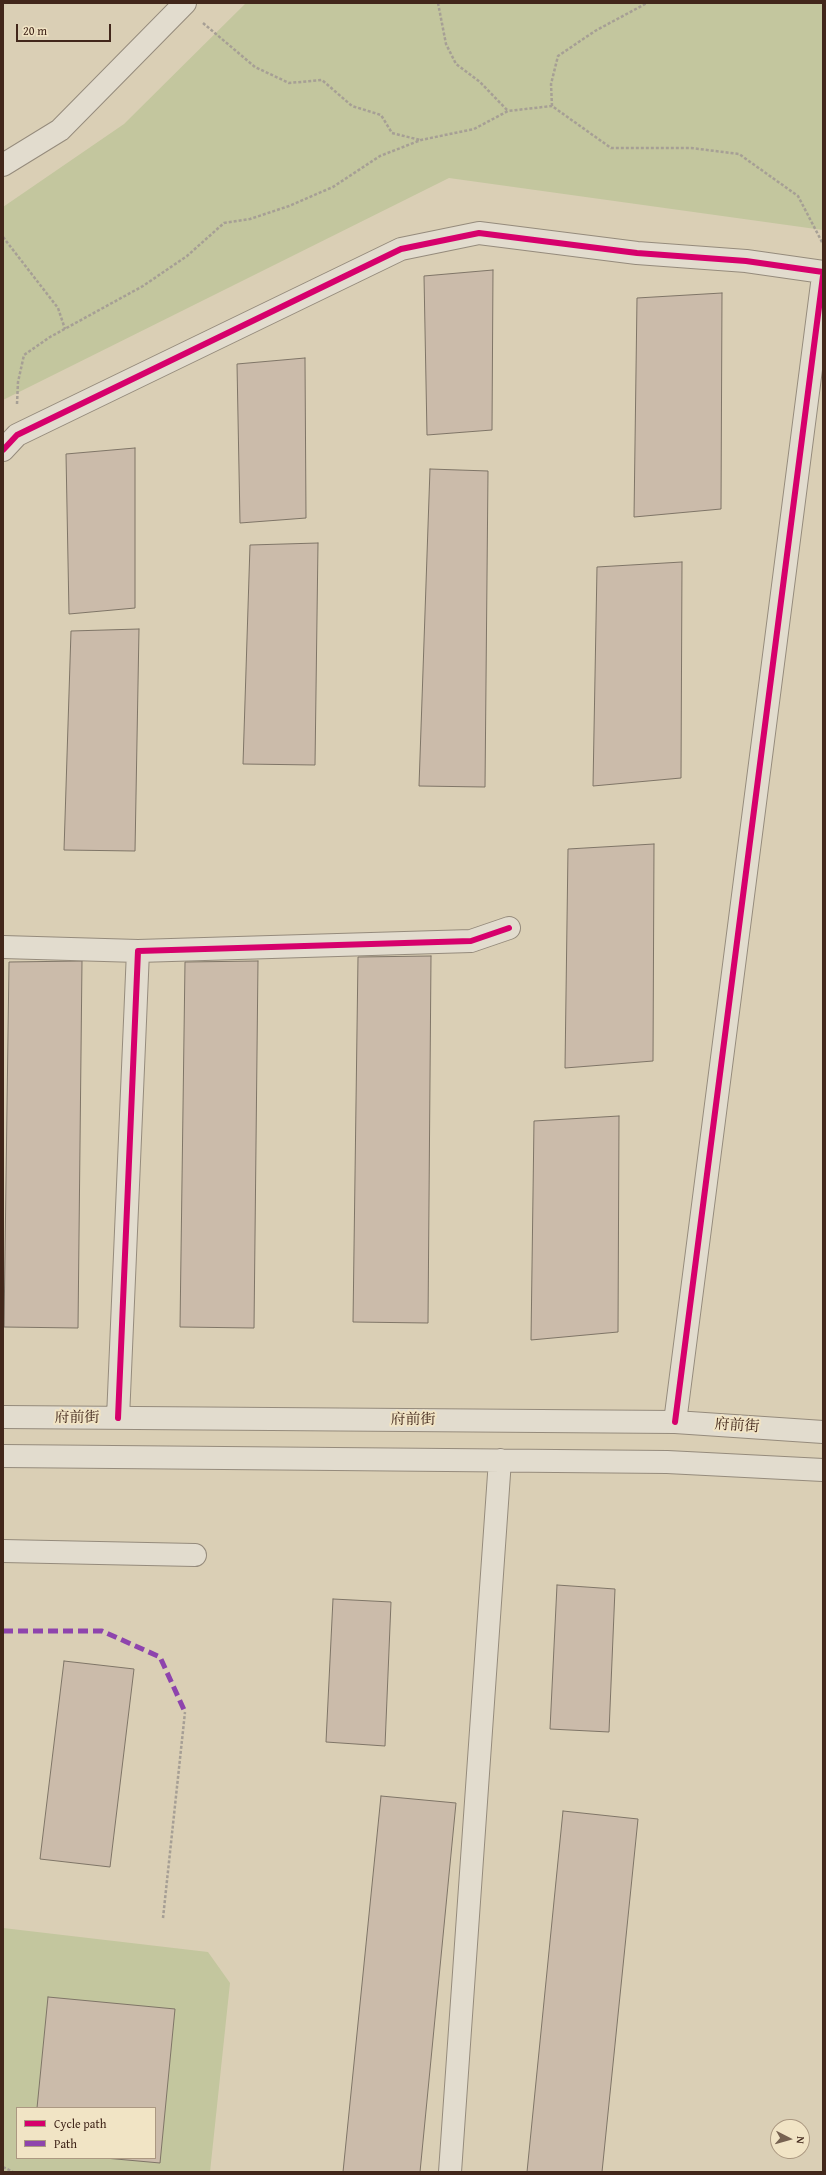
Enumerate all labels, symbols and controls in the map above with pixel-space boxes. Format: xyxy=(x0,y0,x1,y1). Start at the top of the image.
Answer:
scale bar xyxy=(18,16,113,42)
text: 20 m xyxy=(23,22,47,39)
street label: 府前街 xyxy=(55,1409,99,1427)
street label: 府前街 xyxy=(391,1411,435,1429)
street label: 府前街 xyxy=(714,1415,760,1437)
legend xyxy=(16,2107,156,2159)
text: Cycle path xyxy=(54,2115,106,2132)
north arrow xyxy=(770,2119,810,2159)
text: Path xyxy=(54,2135,77,2152)
text: N xyxy=(793,2136,809,2145)

